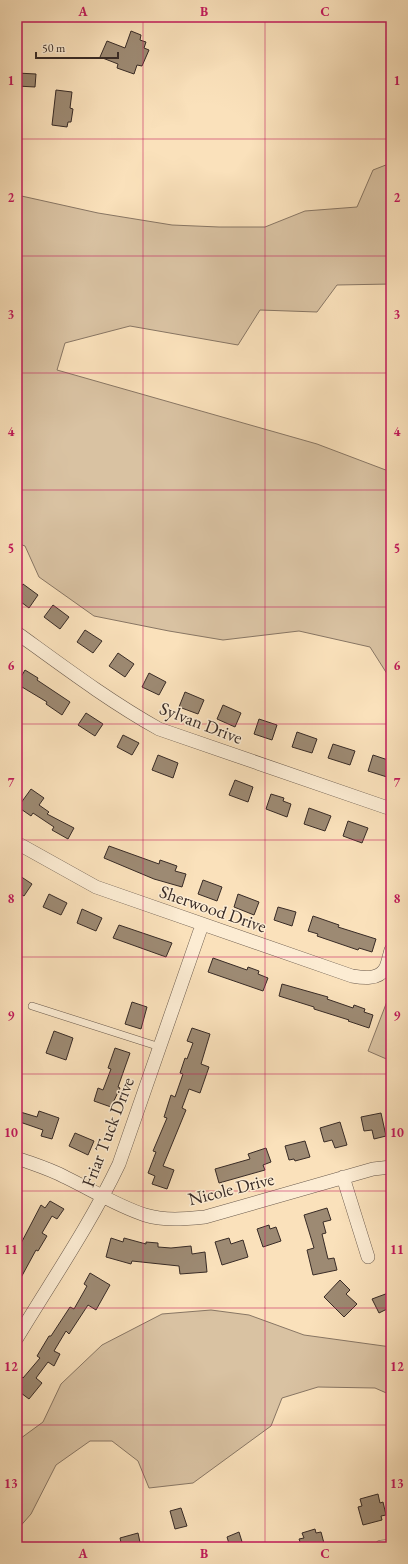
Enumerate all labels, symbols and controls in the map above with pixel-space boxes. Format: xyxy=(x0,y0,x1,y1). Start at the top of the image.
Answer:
text: A xyxy=(77,3,88,20)
text: B xyxy=(200,3,208,20)
text: C xyxy=(320,3,330,20)
scale bar xyxy=(36,34,118,60)
text: 50 m xyxy=(42,40,66,56)
text: 1 xyxy=(8,72,15,89)
text: 1 xyxy=(394,72,401,89)
text: 2 xyxy=(8,189,15,206)
text: 2 xyxy=(394,189,401,206)
text: 3 xyxy=(8,306,15,323)
text: 3 xyxy=(394,306,401,323)
text: 4 xyxy=(8,423,15,440)
text: 4 xyxy=(394,423,401,440)
text: 5 xyxy=(8,540,14,557)
text: 5 xyxy=(394,540,400,557)
text: 6 xyxy=(8,657,15,674)
text: 6 xyxy=(394,657,401,674)
street label: Sylvan Drive xyxy=(156,696,246,749)
text: 7 xyxy=(8,774,15,791)
text: 7 xyxy=(394,774,401,791)
street label: Sherwood Drive xyxy=(157,879,270,938)
text: 8 xyxy=(8,890,15,907)
text: 8 xyxy=(394,890,401,907)
text: 9 xyxy=(8,1007,15,1024)
text: 9 xyxy=(394,1007,401,1024)
street label: Friar Tuck Drive xyxy=(76,1074,139,1190)
text: 10 xyxy=(4,1124,18,1141)
text: 10 xyxy=(390,1124,404,1141)
street label: Nicole Drive xyxy=(186,1167,276,1210)
text: 11 xyxy=(4,1241,18,1258)
text: 11 xyxy=(390,1241,404,1258)
text: 12 xyxy=(4,1358,18,1375)
text: 12 xyxy=(390,1358,404,1375)
text: 13 xyxy=(4,1475,18,1492)
text: 13 xyxy=(390,1475,404,1492)
text: A xyxy=(77,1545,88,1562)
text: B xyxy=(200,1545,208,1562)
text: C xyxy=(320,1545,330,1562)

